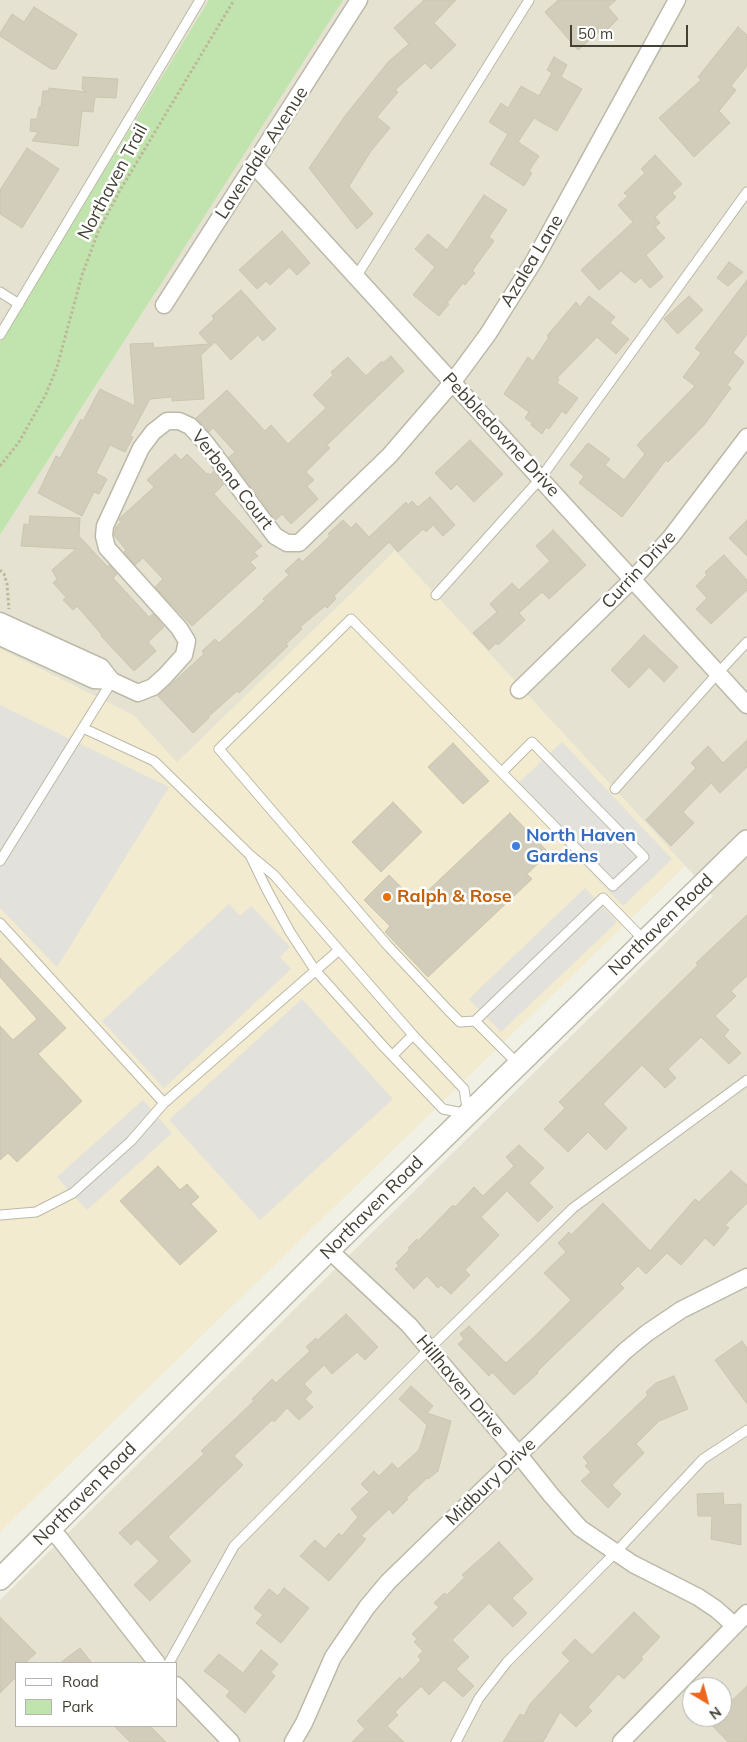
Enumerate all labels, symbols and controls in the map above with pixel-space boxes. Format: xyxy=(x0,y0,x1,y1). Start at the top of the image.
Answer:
scale bar xyxy=(572,15,690,47)
text: 50 m xyxy=(578,24,613,43)
street label: Lavendale Avenue xyxy=(211,83,313,223)
street label: Northaven Trail xyxy=(73,120,153,244)
street label: Azalea Lane xyxy=(496,211,568,311)
street label: Pebbledowne Drive xyxy=(438,368,564,502)
street label: Verbena Court xyxy=(187,426,277,534)
street label: Currin Drive xyxy=(597,527,681,613)
place label: North Haven Gardens xyxy=(526,825,636,868)
marker: North Haven Gardens xyxy=(510,840,522,852)
street label: Northaven Road xyxy=(604,870,718,980)
place label: Ralph & Rose xyxy=(397,886,512,908)
marker: Ralph & Rose xyxy=(381,891,393,903)
street label: Northaven Road xyxy=(316,1152,428,1264)
street label: Hillhaven Drive xyxy=(411,1331,509,1441)
street label: Midbury Drive xyxy=(442,1434,540,1530)
street label: Northaven Road xyxy=(29,1438,141,1550)
legend xyxy=(15,1662,178,1727)
text: Road xyxy=(62,1672,99,1691)
north arrow xyxy=(682,1677,732,1727)
text: Park xyxy=(62,1697,94,1716)
text: N xyxy=(706,1703,725,1724)

